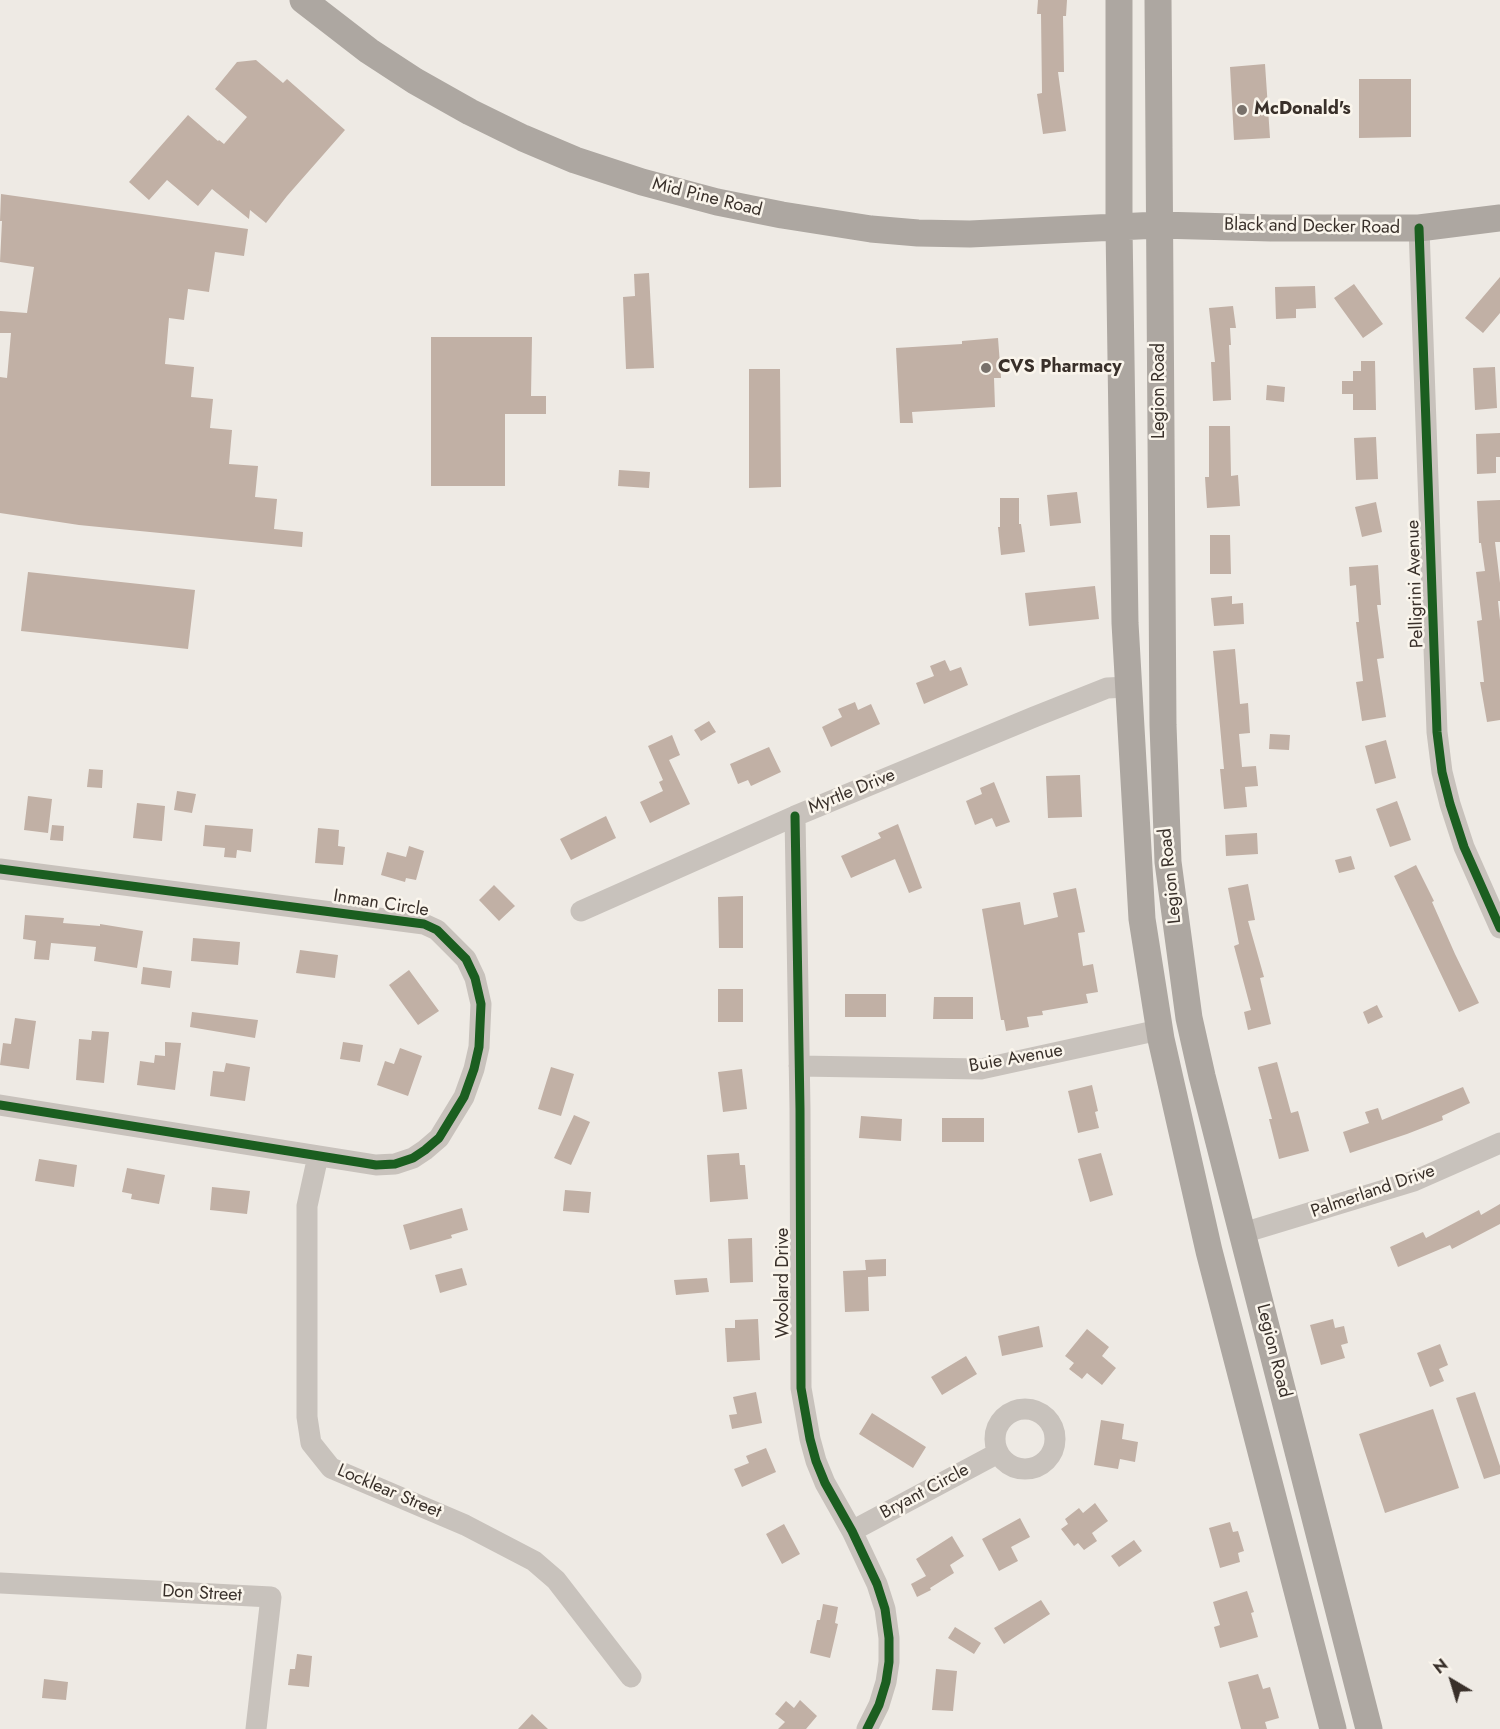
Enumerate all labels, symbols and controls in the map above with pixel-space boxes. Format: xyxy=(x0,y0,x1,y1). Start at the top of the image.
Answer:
place label: McDonald's xyxy=(1254,99,1351,121)
marker: McDonald's xyxy=(1235,103,1249,117)
street label: Mid Pine Road xyxy=(650,174,764,222)
street label: Black and Decker Road xyxy=(1224,215,1400,239)
street label: Legion Road xyxy=(1149,343,1171,439)
place label: CVS Pharmacy xyxy=(998,357,1122,379)
marker: CVS Pharmacy xyxy=(979,361,993,375)
street label: Pelligrini Avenue xyxy=(1403,520,1429,648)
street label: Myrtle Drive xyxy=(805,765,899,819)
street label: Legion Road xyxy=(1155,827,1187,925)
street label: Inman Circle xyxy=(332,886,430,922)
street label: Buie Avenue xyxy=(967,1040,1065,1078)
street label: Palmerland Drive xyxy=(1308,1161,1438,1223)
street label: Woolard Drive xyxy=(773,1228,795,1338)
street label: Legion Road xyxy=(1251,1302,1295,1400)
street label: Locklear Street xyxy=(334,1460,444,1524)
street label: Bryant Circle xyxy=(877,1460,973,1524)
street label: Don Street xyxy=(162,1581,242,1607)
north arrow xyxy=(1422,1651,1482,1711)
text: N xyxy=(1429,1653,1453,1679)

